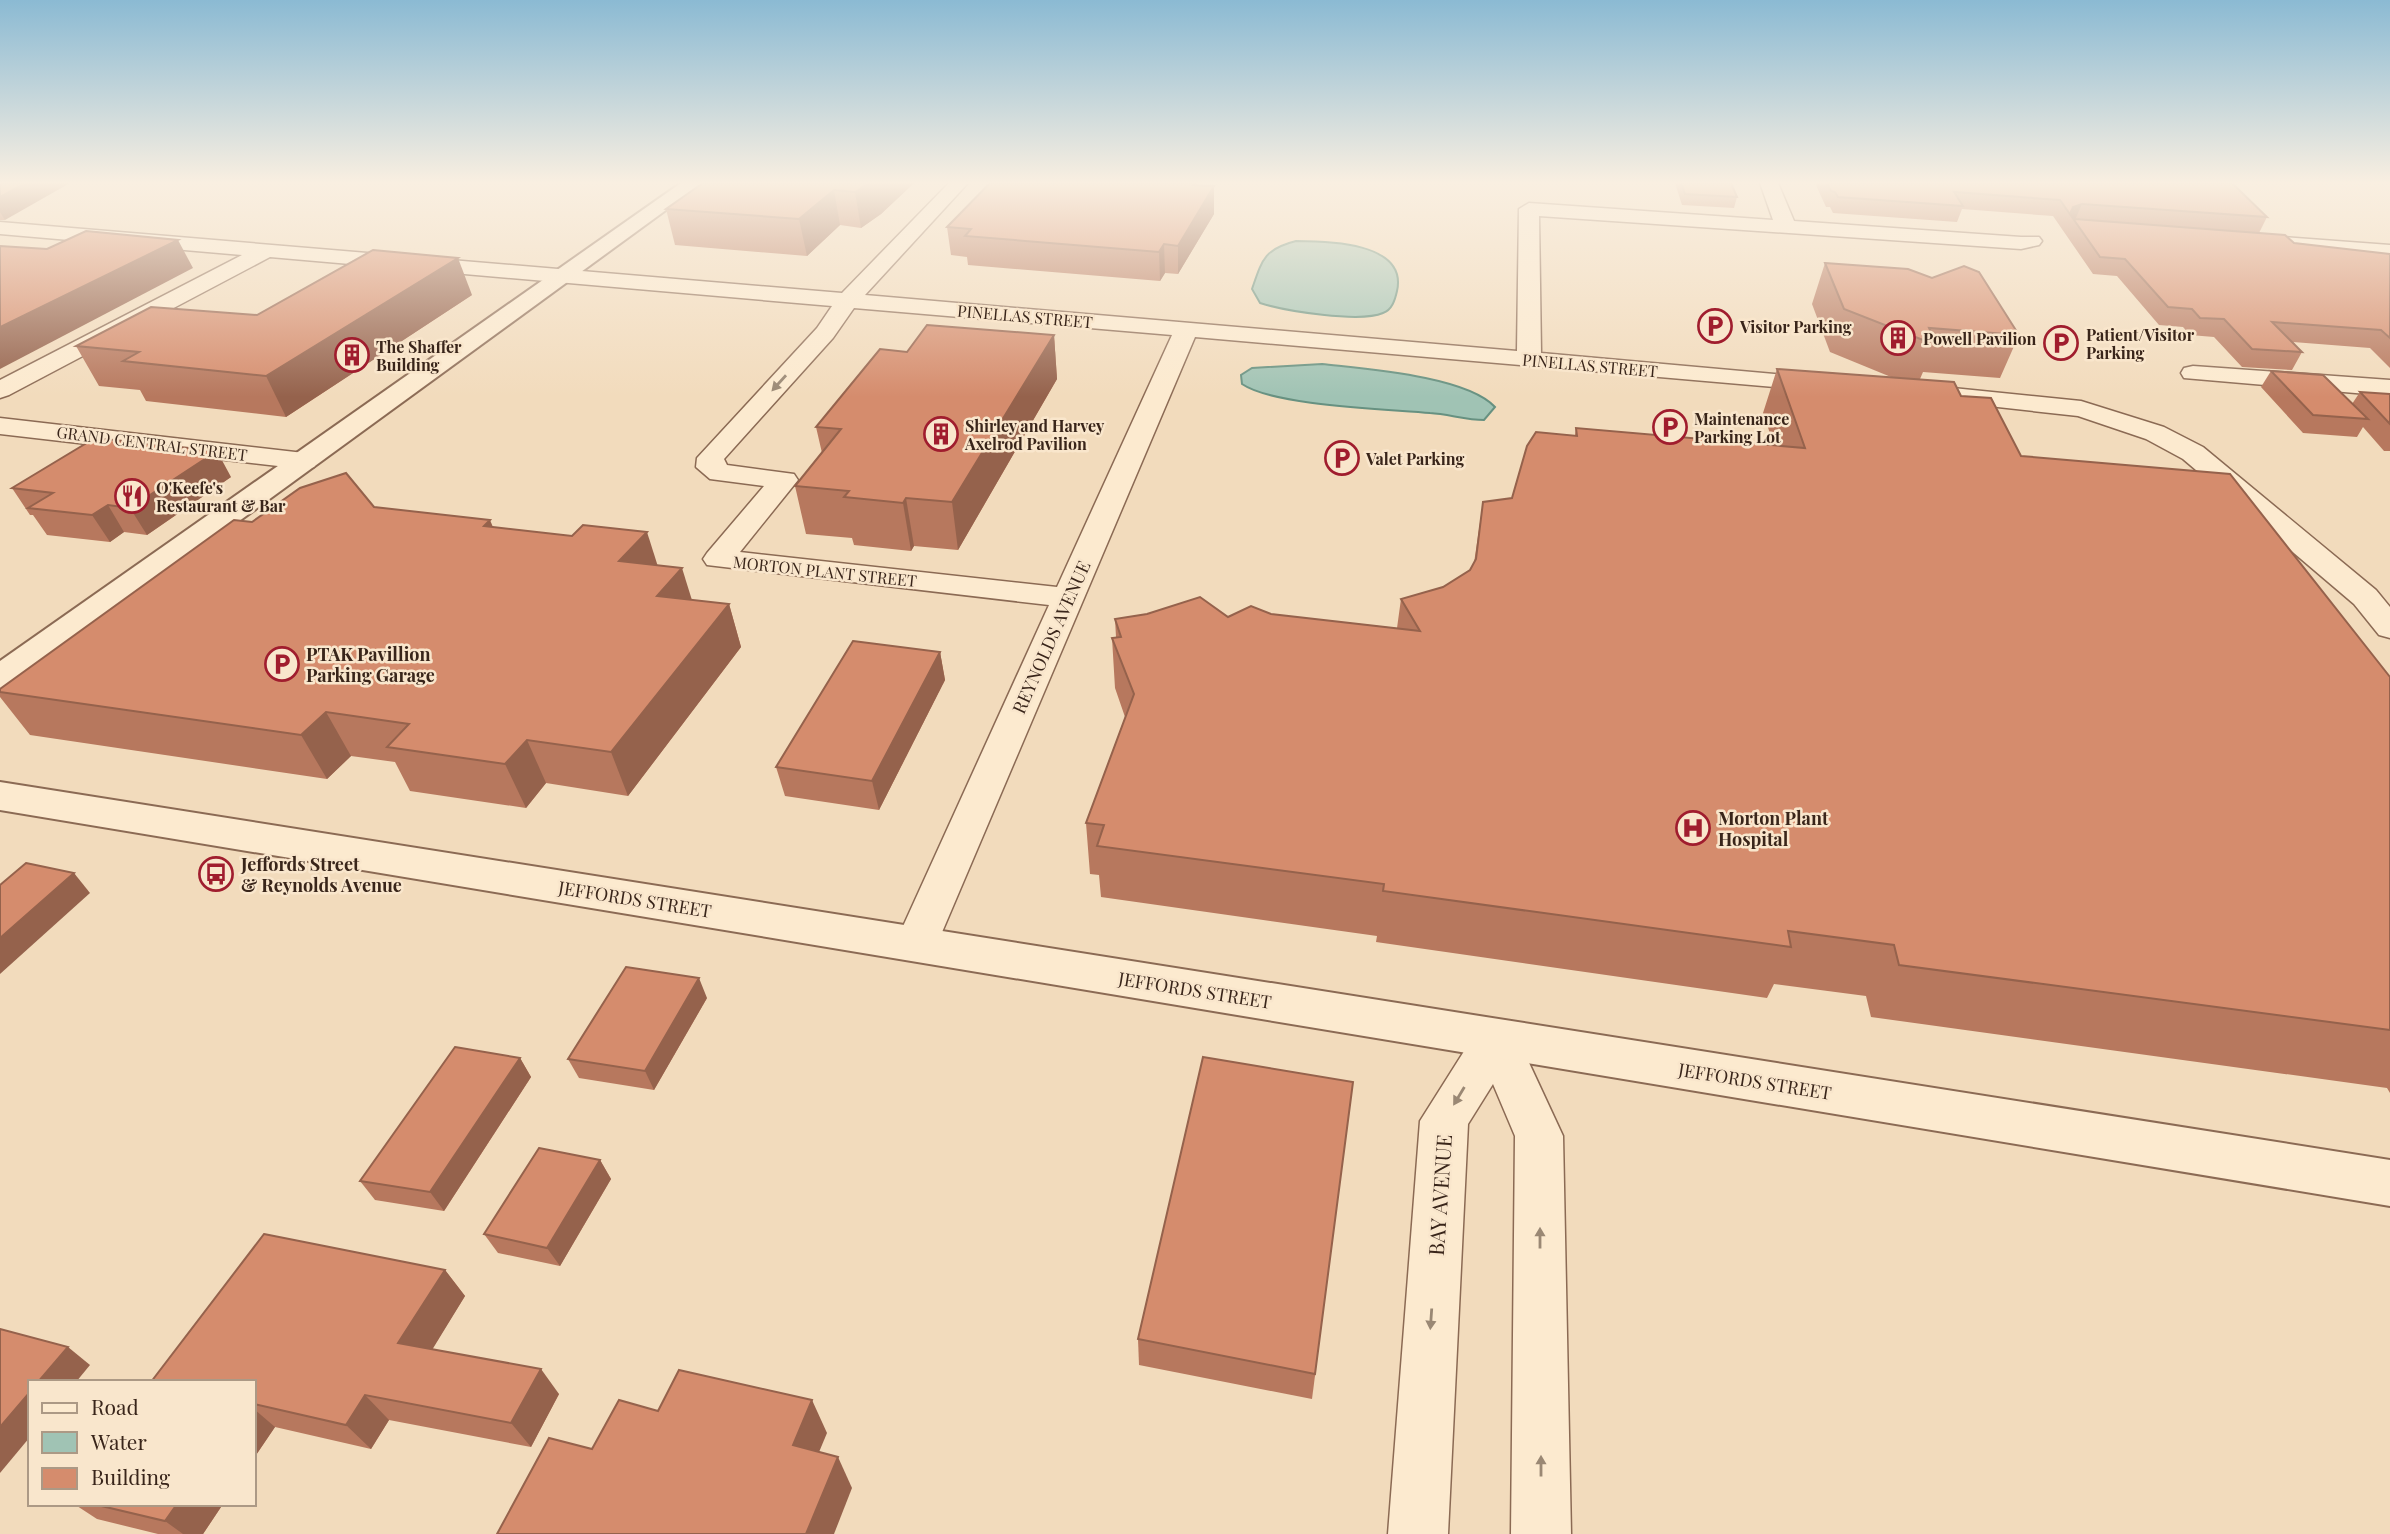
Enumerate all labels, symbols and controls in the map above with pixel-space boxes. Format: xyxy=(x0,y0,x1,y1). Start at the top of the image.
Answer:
street label: PINELLAS STREET xyxy=(956,300,1094,332)
parking icon: Visitor Parking xyxy=(1696,307,1734,345)
place label: Visitor Parking xyxy=(1739,316,1852,337)
building icon: Powell Pavilion xyxy=(1879,319,1917,357)
parking icon: Patient/Visitor Parking xyxy=(2042,324,2080,362)
place label: Patient/Visitor Parking xyxy=(2086,324,2195,363)
place label: Powell Pavilion xyxy=(1923,328,2036,349)
building icon: The Shaffer Building xyxy=(333,336,371,374)
place label: The Shaffer Building xyxy=(376,336,462,375)
street label: PINELLAS STREET xyxy=(1521,349,1659,381)
one-way arrow xyxy=(772,375,788,392)
parking icon: Maintenance Parking Lot xyxy=(1651,408,1689,446)
place label: Maintenance Parking Lot xyxy=(1694,408,1789,447)
building icon: Shirley and Harvey Axelrod Pavilion xyxy=(922,415,960,453)
place label: Shirley and Harvey Axelrod Pavilion xyxy=(964,415,1105,454)
street label: GRAND CENTRAL STREET xyxy=(55,421,249,465)
parking icon: Valet Parking xyxy=(1323,439,1361,477)
place label: Valet Parking xyxy=(1365,448,1464,469)
restaurant icon: O'Keefe's Restaurant & Bar xyxy=(113,477,151,515)
place label: O'Keefe's Restaurant & Bar xyxy=(156,477,286,516)
street label: MORTON PLANT STREET xyxy=(732,551,918,591)
street label: REYNOLDS AVENUE xyxy=(1006,557,1096,717)
place label: PTAK Pavillion Parking Garage xyxy=(306,642,435,687)
parking icon: PTAK Pavillion Parking Garage xyxy=(263,645,301,683)
place label: Morton Plant Hospital xyxy=(1718,806,1829,851)
hospital icon: Morton Plant Hospital xyxy=(1674,809,1712,847)
place label: Jeffords Street & Reynolds Avenue xyxy=(240,852,402,897)
bus stop icon: Jeffords Street & Reynolds Avenue xyxy=(197,855,235,893)
street label: JEFFORDS STREET xyxy=(556,875,713,923)
street label: JEFFORDS STREET xyxy=(1116,966,1273,1014)
street label: JEFFORDS STREET xyxy=(1676,1057,1833,1105)
one-way arrow xyxy=(1452,1086,1465,1105)
street label: BAY AVENUE xyxy=(1421,1133,1457,1257)
one-way arrow xyxy=(1534,1227,1546,1249)
one-way arrow xyxy=(1426,1308,1437,1330)
legend xyxy=(28,1380,256,1506)
text: Road xyxy=(91,1392,139,1420)
text: Water xyxy=(90,1427,147,1455)
one-way arrow xyxy=(1535,1455,1547,1477)
text: Building xyxy=(91,1462,170,1490)

